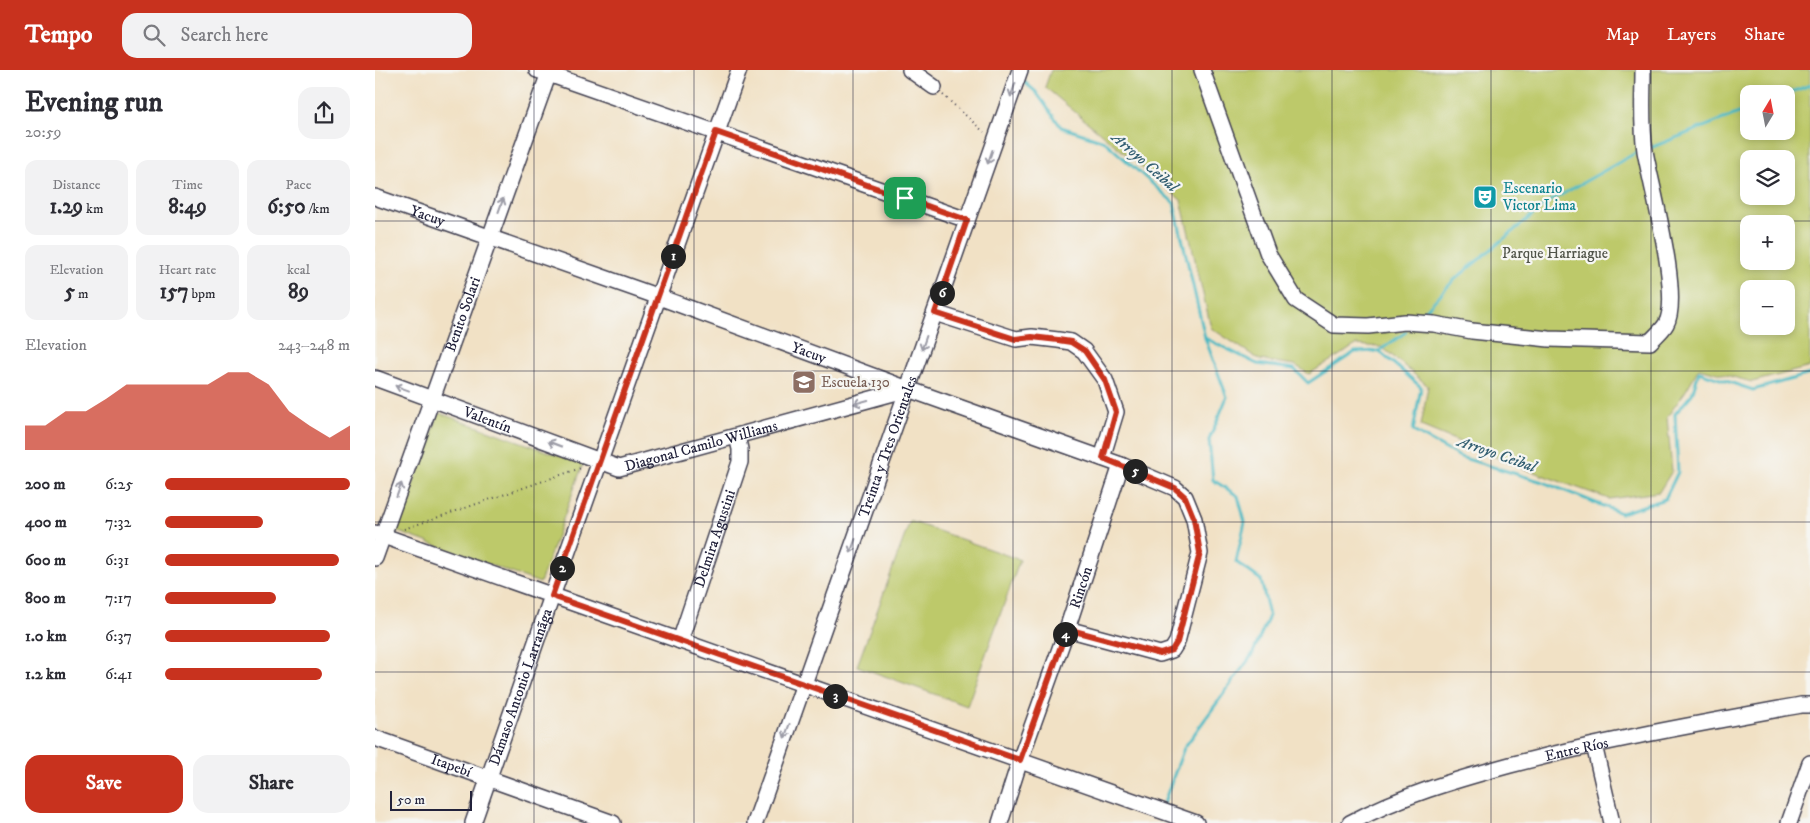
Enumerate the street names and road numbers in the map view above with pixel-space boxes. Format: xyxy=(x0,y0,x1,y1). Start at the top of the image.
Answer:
street label: Yacuy xyxy=(408,201,449,231)
street label: Benito Solari xyxy=(440,274,485,354)
street label: Yacuy xyxy=(789,337,830,368)
street label: Treinta y Tres Orientales xyxy=(854,373,921,520)
street label: Valentín xyxy=(460,402,514,437)
street label: Diagonal Camilo Williams xyxy=(622,416,779,476)
street label: Delmira Agustini xyxy=(689,487,740,590)
street label: Rincón xyxy=(1065,564,1097,611)
street label: Dámaso Antonio Larranãga xyxy=(484,605,557,768)
street label: Entre Ríos xyxy=(1543,733,1610,765)
street label: Itapebí xyxy=(428,749,475,782)

